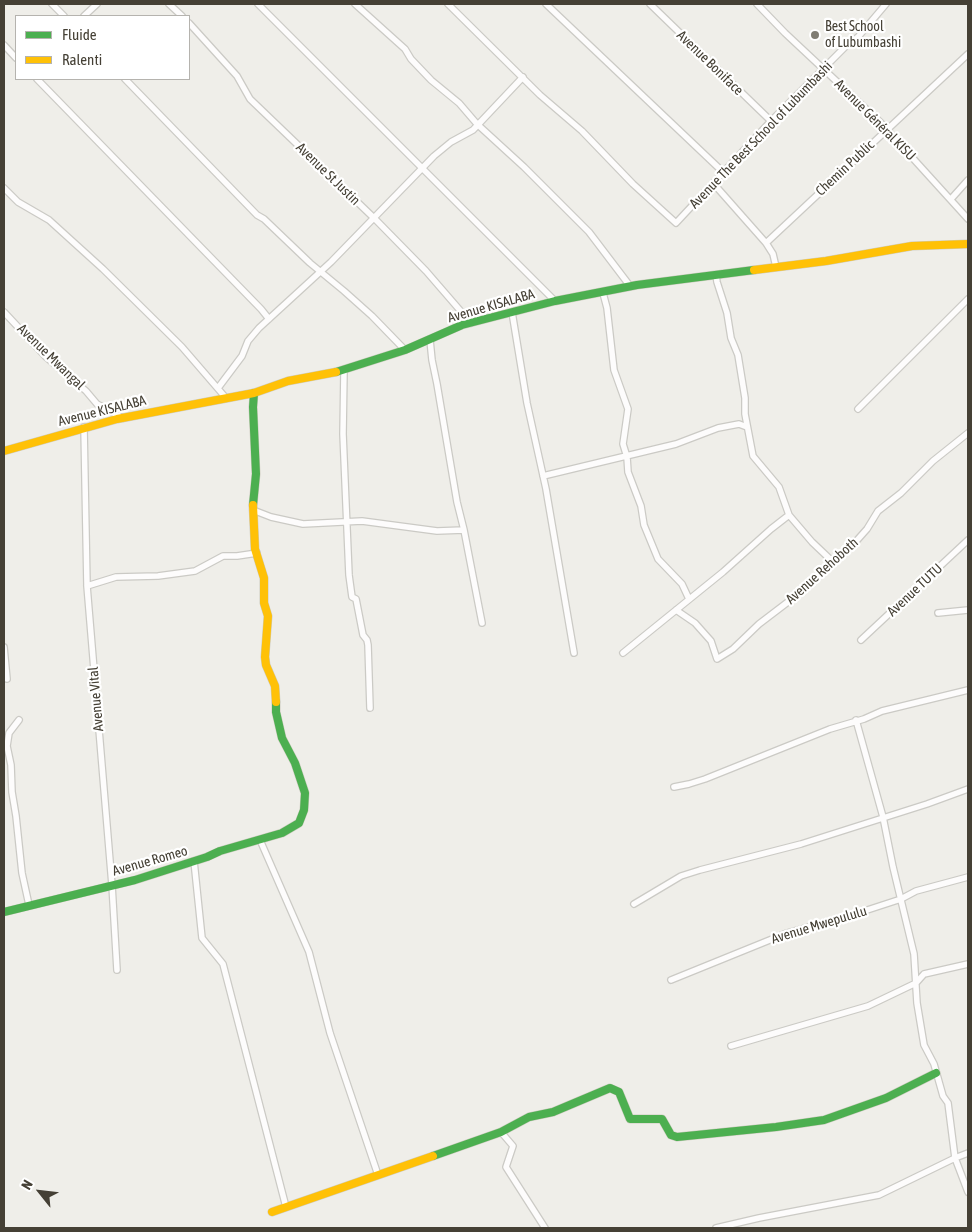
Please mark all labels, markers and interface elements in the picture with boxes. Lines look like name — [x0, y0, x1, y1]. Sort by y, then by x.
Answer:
legend — [15, 15, 190, 80]
place label: Best School of Lubumbashi — [825, 19, 901, 52]
text: Fluide — [62, 26, 97, 43]
street label: Avenue Boniface — [673, 27, 747, 99]
marker: Best School of Lubumbashi — [809, 29, 821, 41]
text: Ralenti — [62, 51, 102, 68]
street label: Avenue The Best School of Lubumbashi — [686, 58, 836, 212]
street label: Avenue Général KISU — [831, 76, 919, 164]
street label: Chemin Public — [812, 137, 878, 199]
street label: Avenue St Justin — [292, 139, 364, 209]
street label: Avenue KISALABA — [446, 286, 536, 326]
street label: Avenue Mwangal — [14, 321, 88, 393]
street label: Avenue KISALABA — [56, 392, 148, 430]
street label: Avenue Rehoboth — [782, 534, 862, 608]
street label: Avenue TUTU — [884, 560, 946, 620]
street label: Avenue Vital — [85, 666, 107, 732]
street label: Avenue Romeo — [111, 842, 189, 880]
street label: Avenue Mwepululu — [769, 902, 869, 948]
north arrow — [15, 1167, 65, 1217]
text: N — [18, 1177, 36, 1192]

